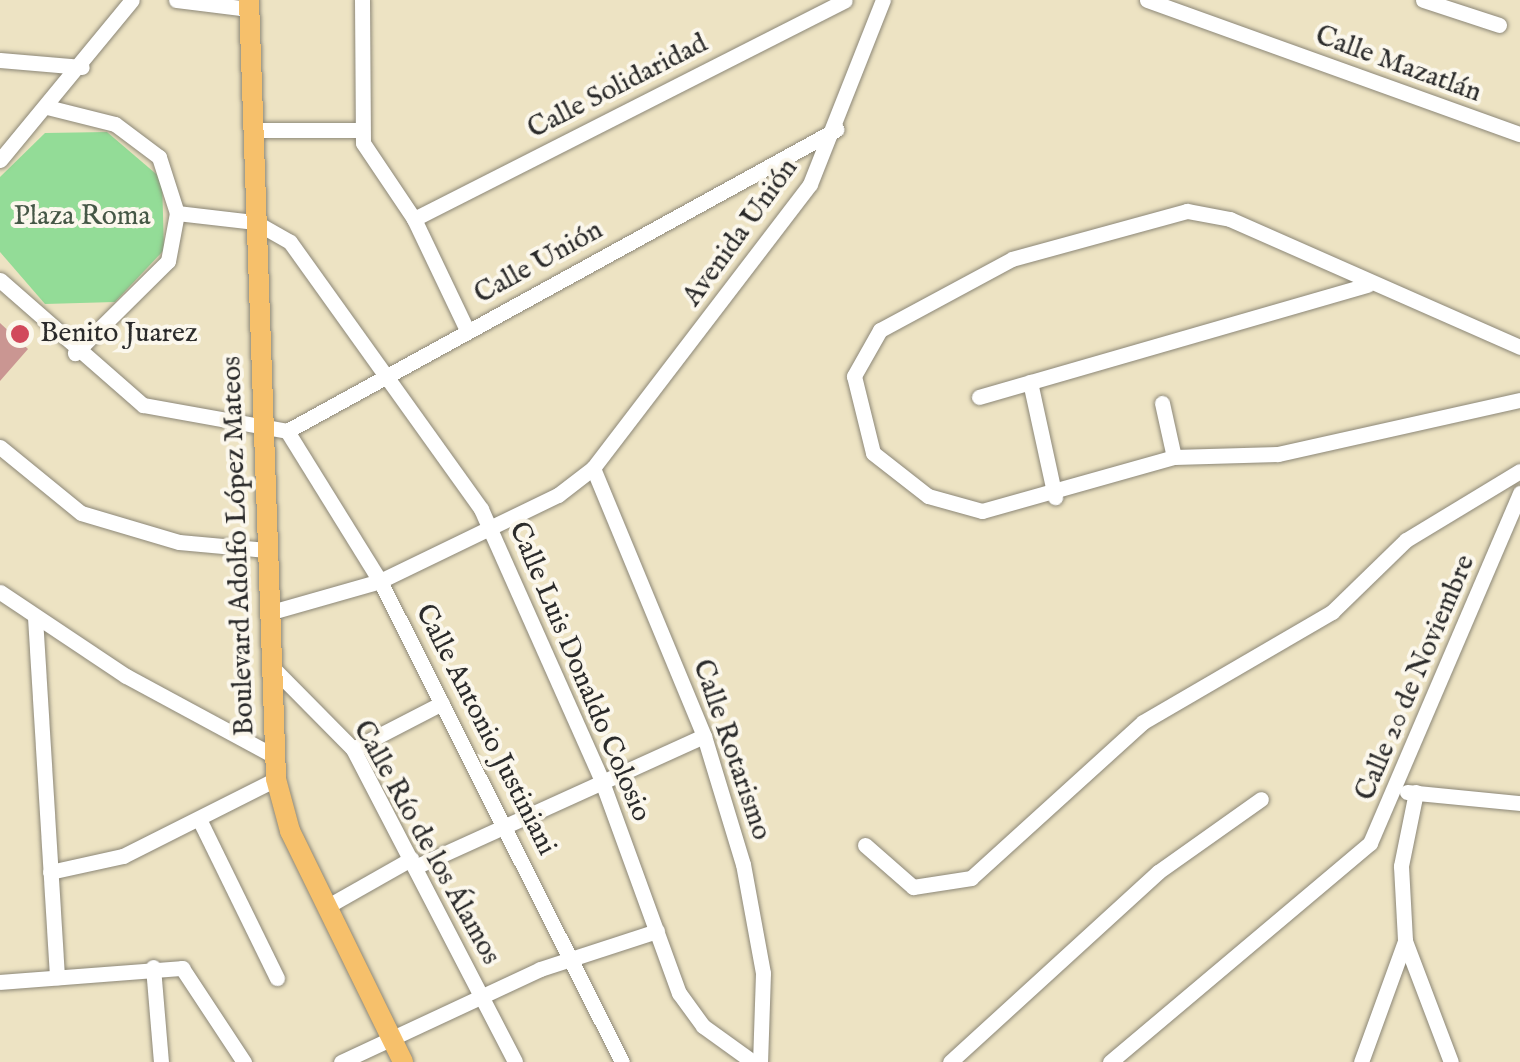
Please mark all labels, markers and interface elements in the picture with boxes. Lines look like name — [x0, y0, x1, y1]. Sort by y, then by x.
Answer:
street label: Calle Mazatlán — [1310, 19, 1486, 111]
street label: Calle Solidaridad — [522, 27, 714, 147]
street label: Avenida Unión — [676, 153, 806, 313]
park label: Plaza Roma — [13, 200, 151, 234]
street label: Calle Unión — [469, 214, 609, 312]
place label: Benito Juarez — [40, 317, 198, 351]
marker: Benito Juarez — [9, 323, 31, 345]
street label: Boulevard Adolfo López Mateos — [216, 355, 262, 737]
street label: Calle Luis Donaldo Colosio — [501, 517, 657, 827]
street label: Calle 20 de Noviembre — [1349, 550, 1483, 806]
street label: Calle Antonio Justiniani — [407, 599, 563, 861]
street label: Calle Rotarismo — [684, 655, 778, 845]
street label: Calle Río de los Álamos — [345, 715, 507, 971]

